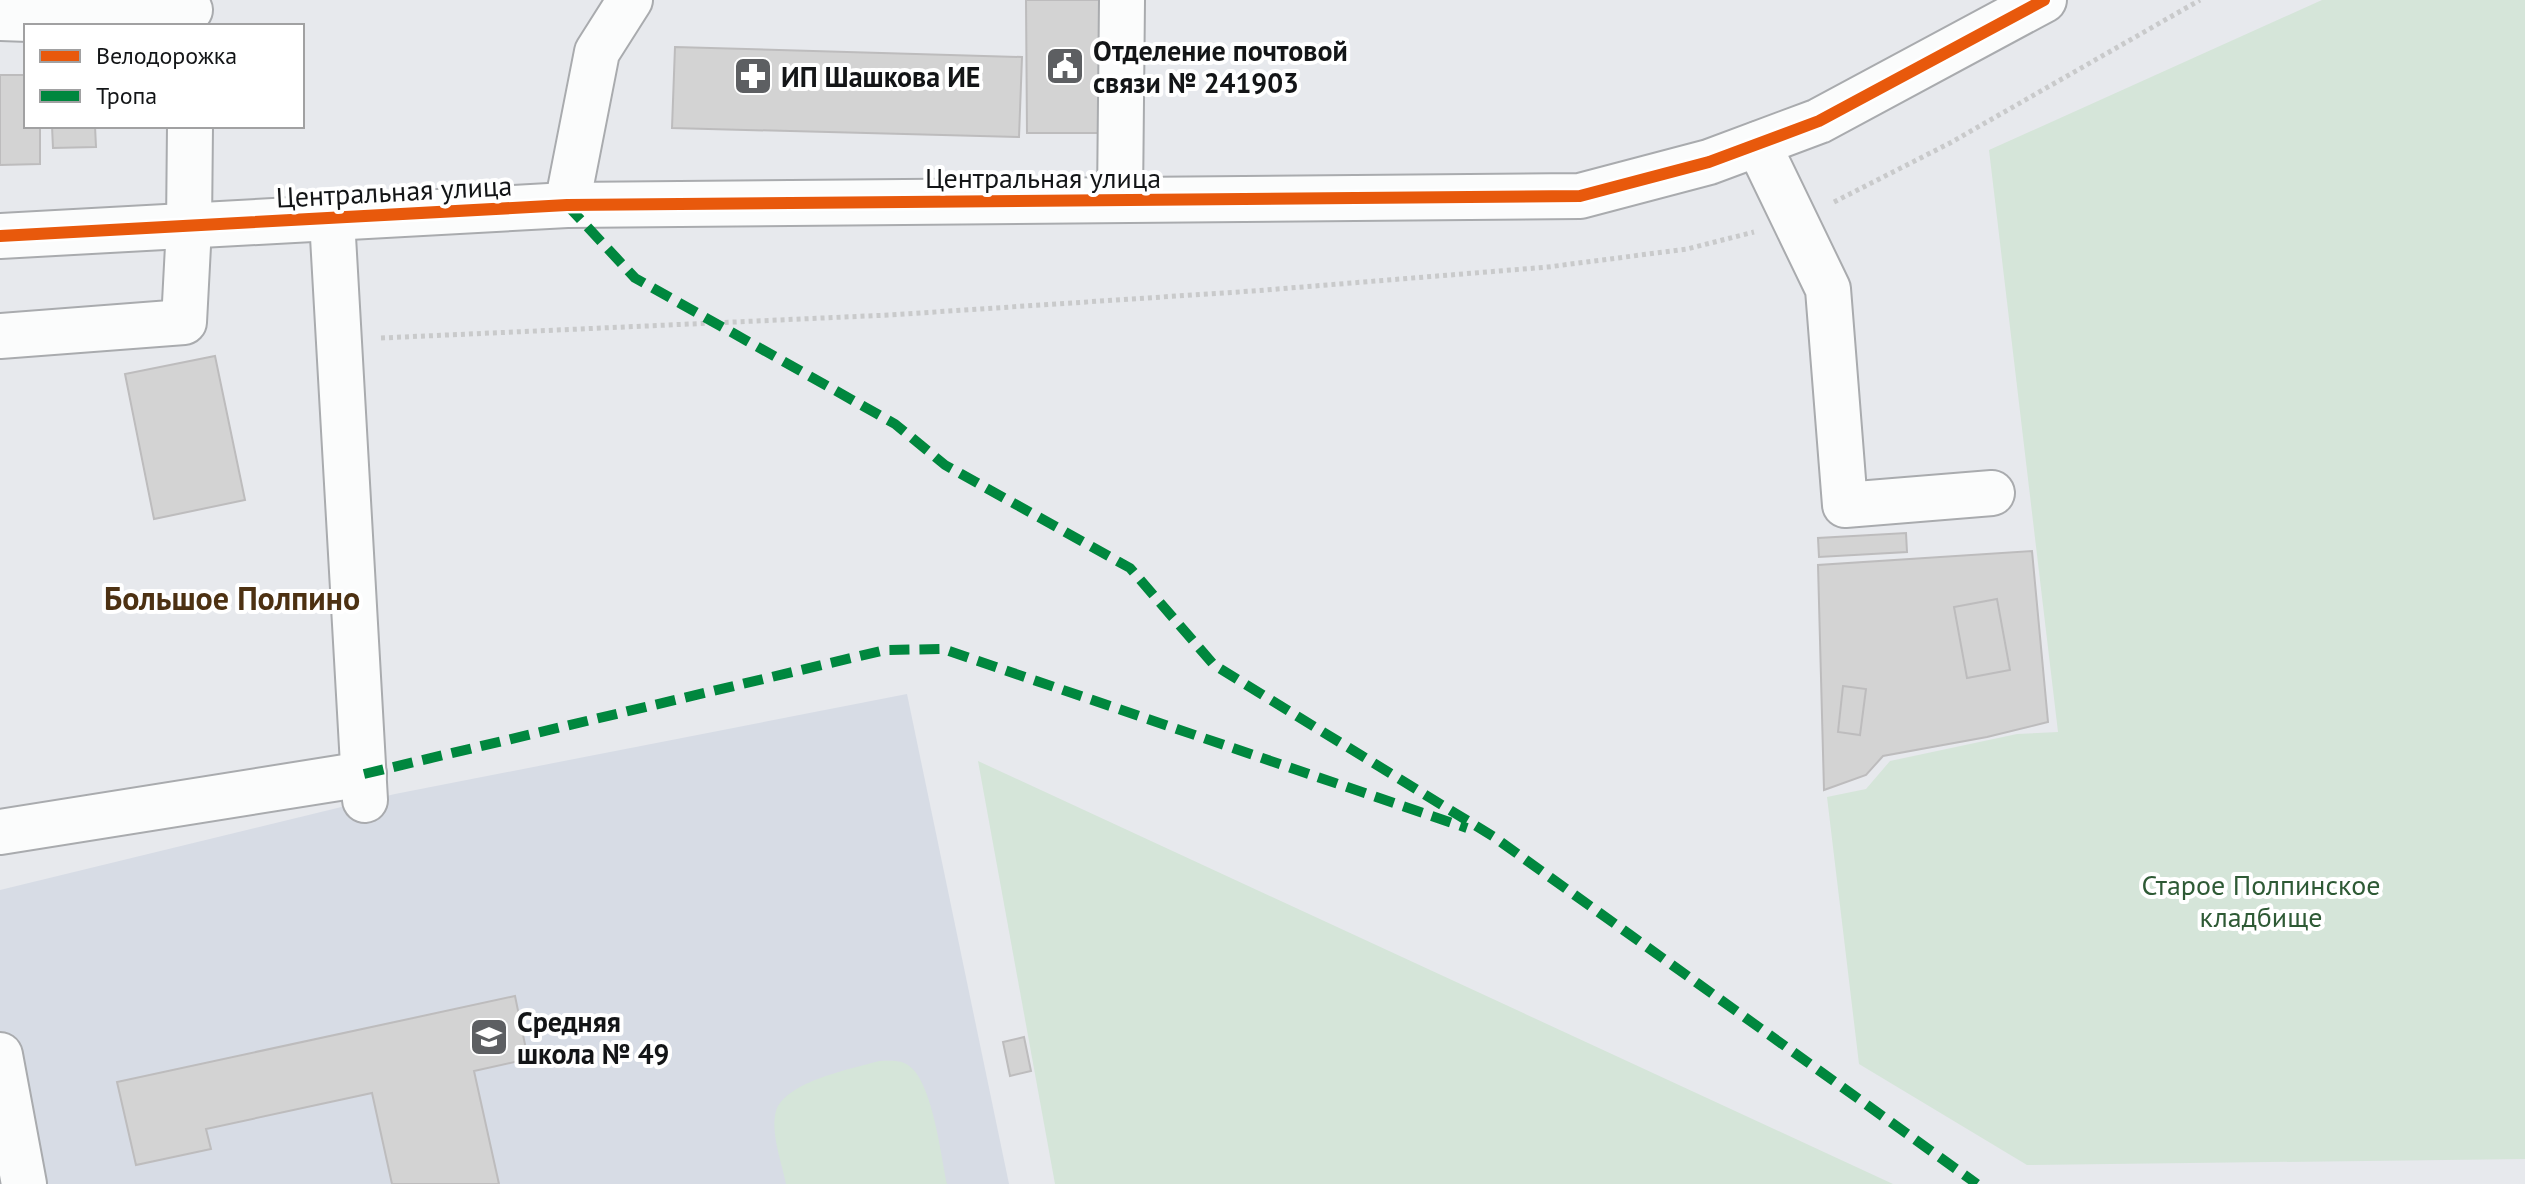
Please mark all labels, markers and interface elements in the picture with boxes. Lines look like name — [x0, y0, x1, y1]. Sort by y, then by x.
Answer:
legend — [24, 24, 304, 128]
place label: Отделение почтовой связи № 241903 — [1093, 32, 1348, 101]
text: Велодорожка — [96, 40, 237, 71]
public building icon: Отделение почтовой связи № 241903 — [1044, 45, 1086, 87]
pharmacy icon: ИП Шашкова ИЕ — [732, 55, 774, 97]
place label: ИП Шашкова ИЕ — [781, 58, 980, 95]
text: Тропа — [96, 80, 157, 111]
street label: Центральная улица — [925, 159, 1161, 196]
street label: Центральная улица — [275, 166, 513, 216]
district label: Большое Полпино — [104, 577, 360, 619]
park label: Старое Полпинское кладбище — [2142, 866, 2380, 935]
place label: Средняя школа № 49 — [517, 1003, 669, 1072]
school or university icon: Средняя школа № 49 — [468, 1016, 510, 1058]

